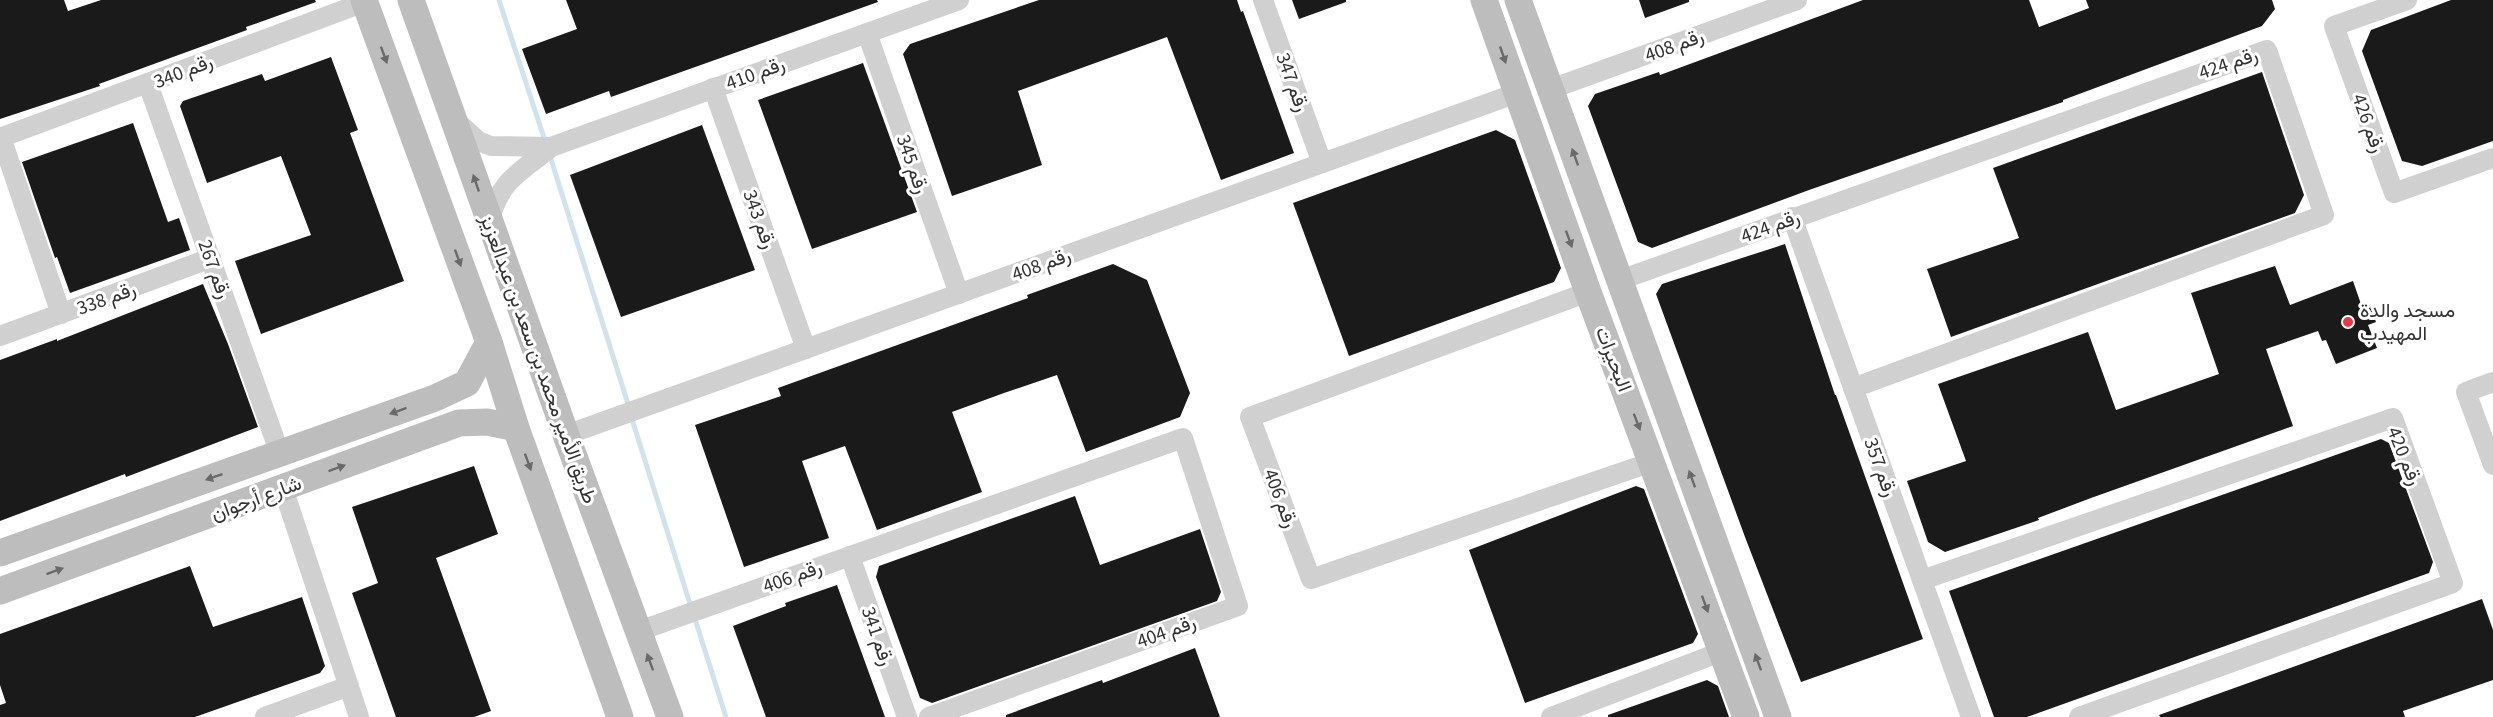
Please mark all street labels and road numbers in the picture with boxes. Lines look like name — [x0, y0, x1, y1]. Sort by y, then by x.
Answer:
street label: رقم 408 — [1641, 22, 1708, 70]
street label: رقم 424 — [2195, 41, 2262, 87]
street label: رقم 340 — [150, 48, 217, 96]
street label: رقم 347 — [1268, 49, 1316, 116]
street label: رقم 410 — [722, 50, 789, 98]
street label: رقم 426 — [2344, 90, 2392, 157]
street label: رقم 345 — [889, 131, 935, 198]
street label: رقم 343 — [735, 186, 783, 253]
street label: رقم 424 — [1737, 203, 1804, 251]
street label: طريق الأمير محمد بن سعد بن عبدالعزيز — [472, 210, 604, 508]
street label: رقم 267 — [190, 236, 238, 303]
street label: رقم 408 — [1008, 241, 1075, 289]
street label: رقم 338 — [73, 275, 140, 323]
street label: البحيرات — [1588, 323, 1638, 396]
street label: رقم 420 — [2380, 423, 2429, 490]
street label: رقم 357 — [1856, 434, 1904, 501]
street label: رقم 406 — [1256, 465, 1304, 532]
street label: شارع أرجوان — [207, 470, 306, 528]
street label: رقم 406 — [759, 553, 826, 601]
street label: رقم 341 — [854, 603, 900, 670]
street label: رقم 404 — [1133, 608, 1200, 656]

